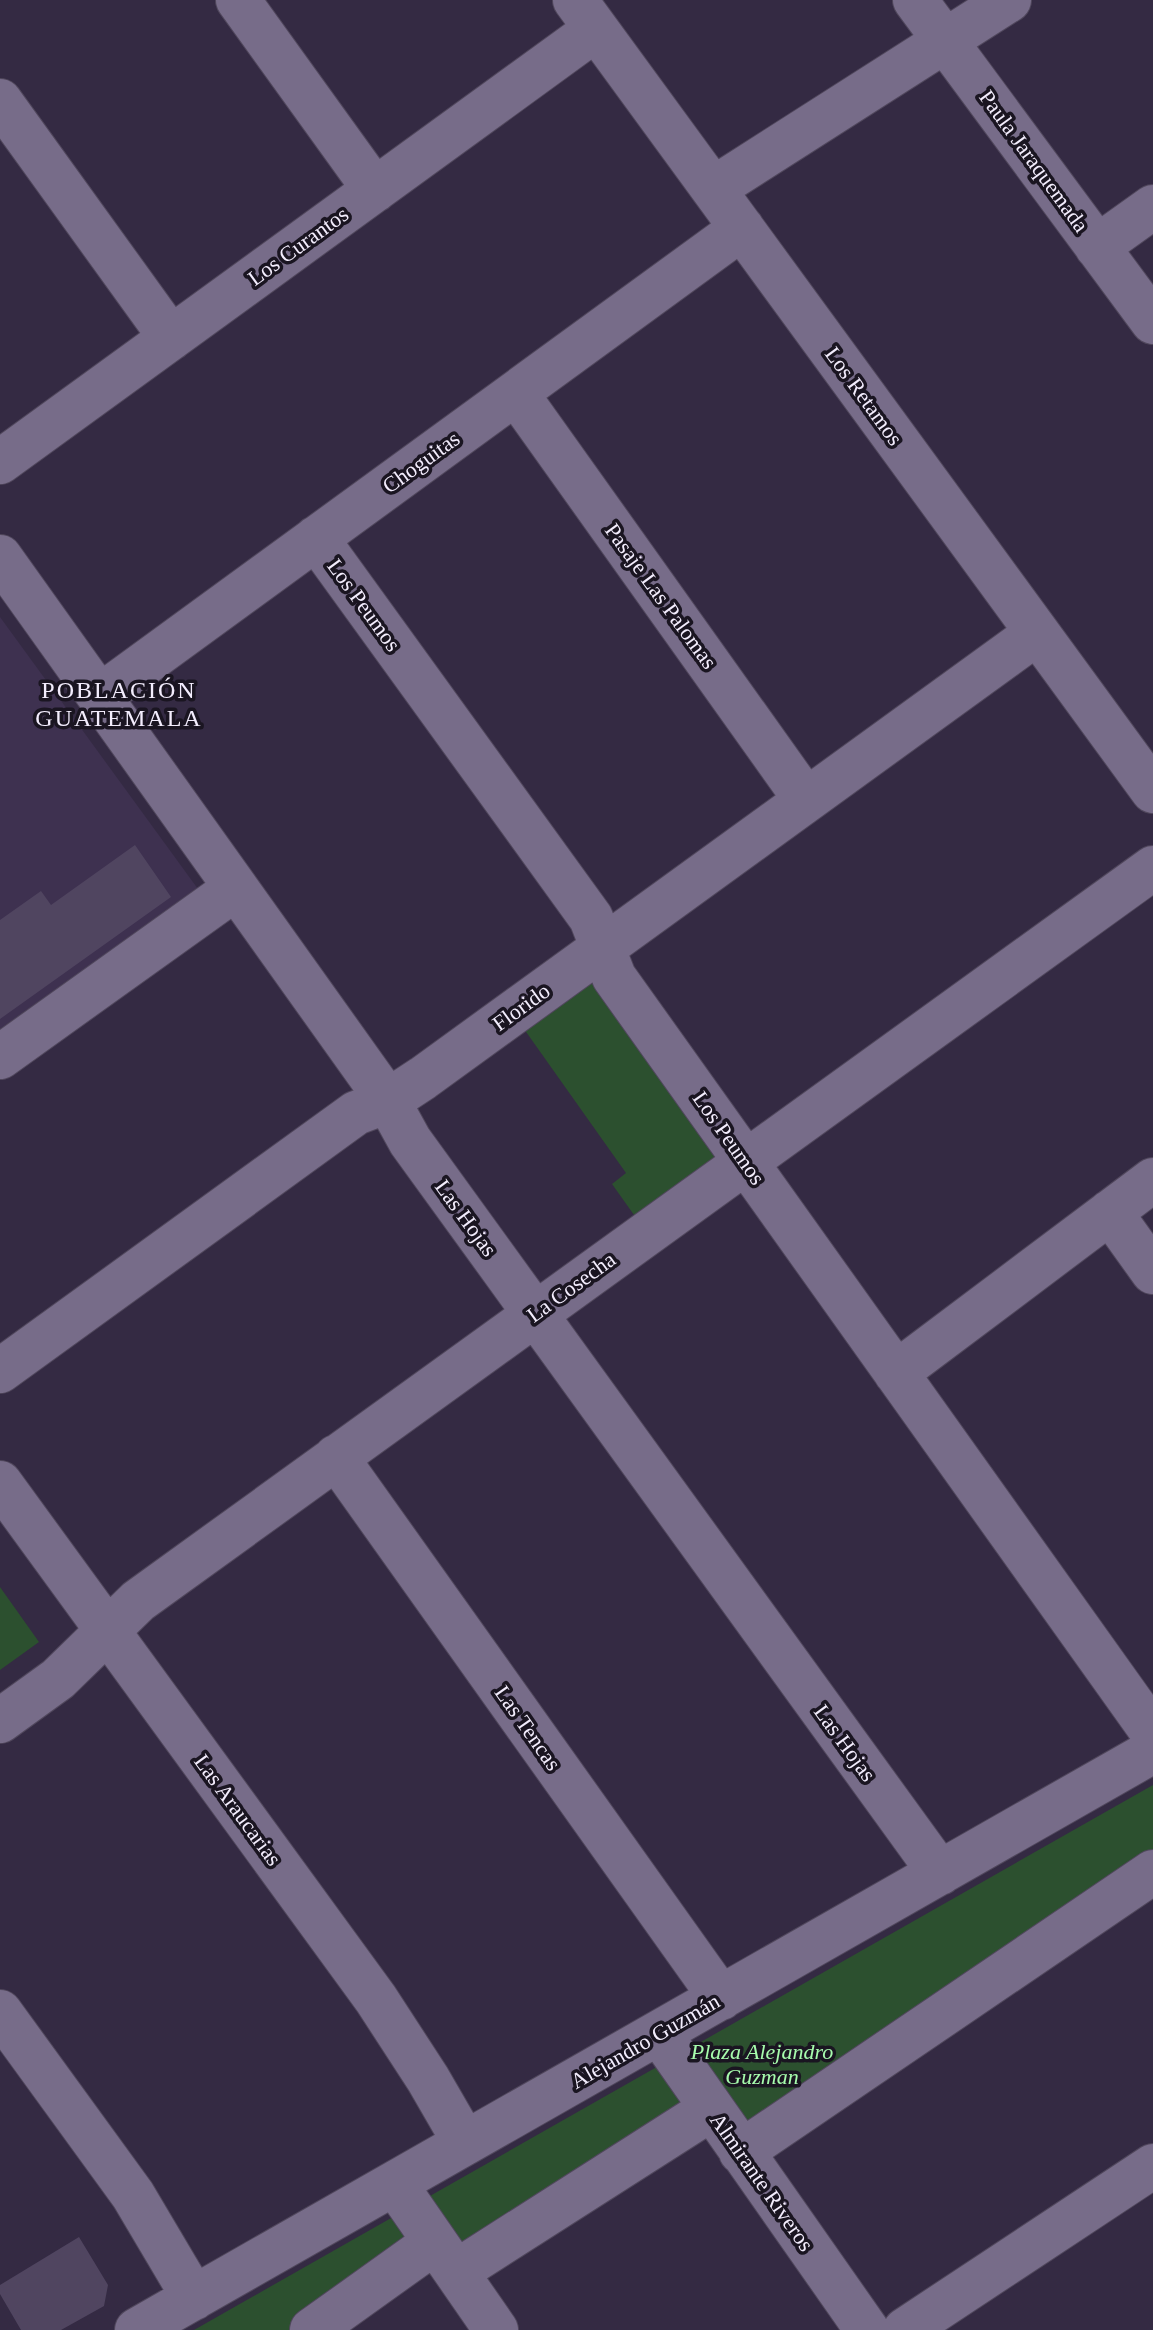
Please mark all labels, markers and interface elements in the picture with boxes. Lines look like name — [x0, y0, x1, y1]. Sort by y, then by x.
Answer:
street label: Paula Jaraquemada — [974, 85, 1094, 237]
street label: Los Curantos — [243, 201, 353, 291]
street label: Los Retamos — [820, 342, 908, 450]
street label: Choguitas — [378, 426, 464, 498]
street label: Pasaje Las Palomas — [600, 518, 722, 674]
street label: Los Peumos — [322, 554, 406, 656]
district label: POBLACIÓN GUATEMALA — [35, 677, 203, 731]
street label: Florido — [487, 978, 555, 1036]
street label: Los Peumos — [688, 1087, 770, 1189]
street label: Las Hojas — [430, 1175, 502, 1261]
street label: La Cosecha — [522, 1246, 620, 1327]
street label: Las Tencas — [490, 1681, 566, 1775]
street label: Las Hojas — [809, 1700, 881, 1786]
street label: Las Araucarias — [189, 1750, 287, 1870]
street label: Alejandro Guzmán — [566, 1988, 724, 2094]
park label: Plaza Alejandro Guzman — [690, 2039, 833, 2089]
street label: Almirante Riveros — [705, 2108, 819, 2256]

